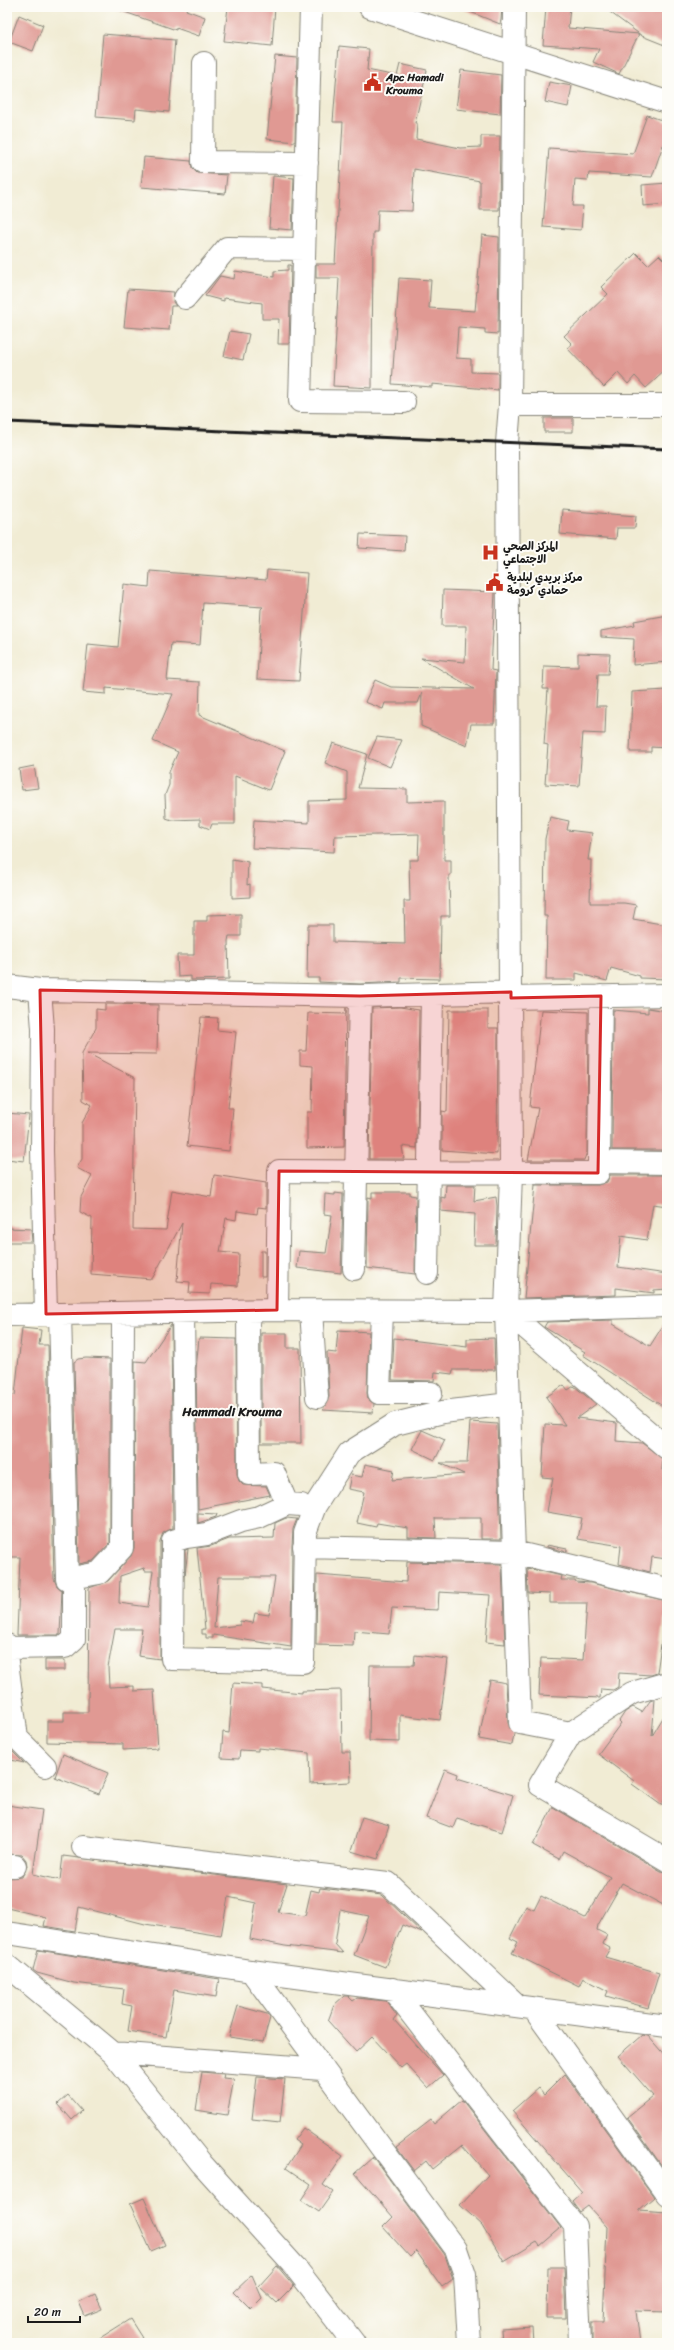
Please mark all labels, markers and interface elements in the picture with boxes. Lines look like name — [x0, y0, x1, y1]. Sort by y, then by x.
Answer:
place label: Apc Hamadi Krouma — [385, 68, 444, 100]
public building icon: Apc Hamadi Krouma — [363, 73, 383, 93]
place label: المركز الصحي الاجتماعي — [503, 537, 558, 569]
hospital icon: المركز الصحي الاجتماعي — [480, 542, 500, 562]
place label: مركز بريدي لبلدية حمادي كرومة — [507, 568, 583, 600]
public building icon: مركز بريدي لبلدية حمادي كرومة — [484, 573, 504, 593]
district label: Hammadi Krouma — [181, 1400, 282, 1423]
scale bar — [28, 2298, 80, 2324]
text: 20 m — [34, 2301, 61, 2323]

